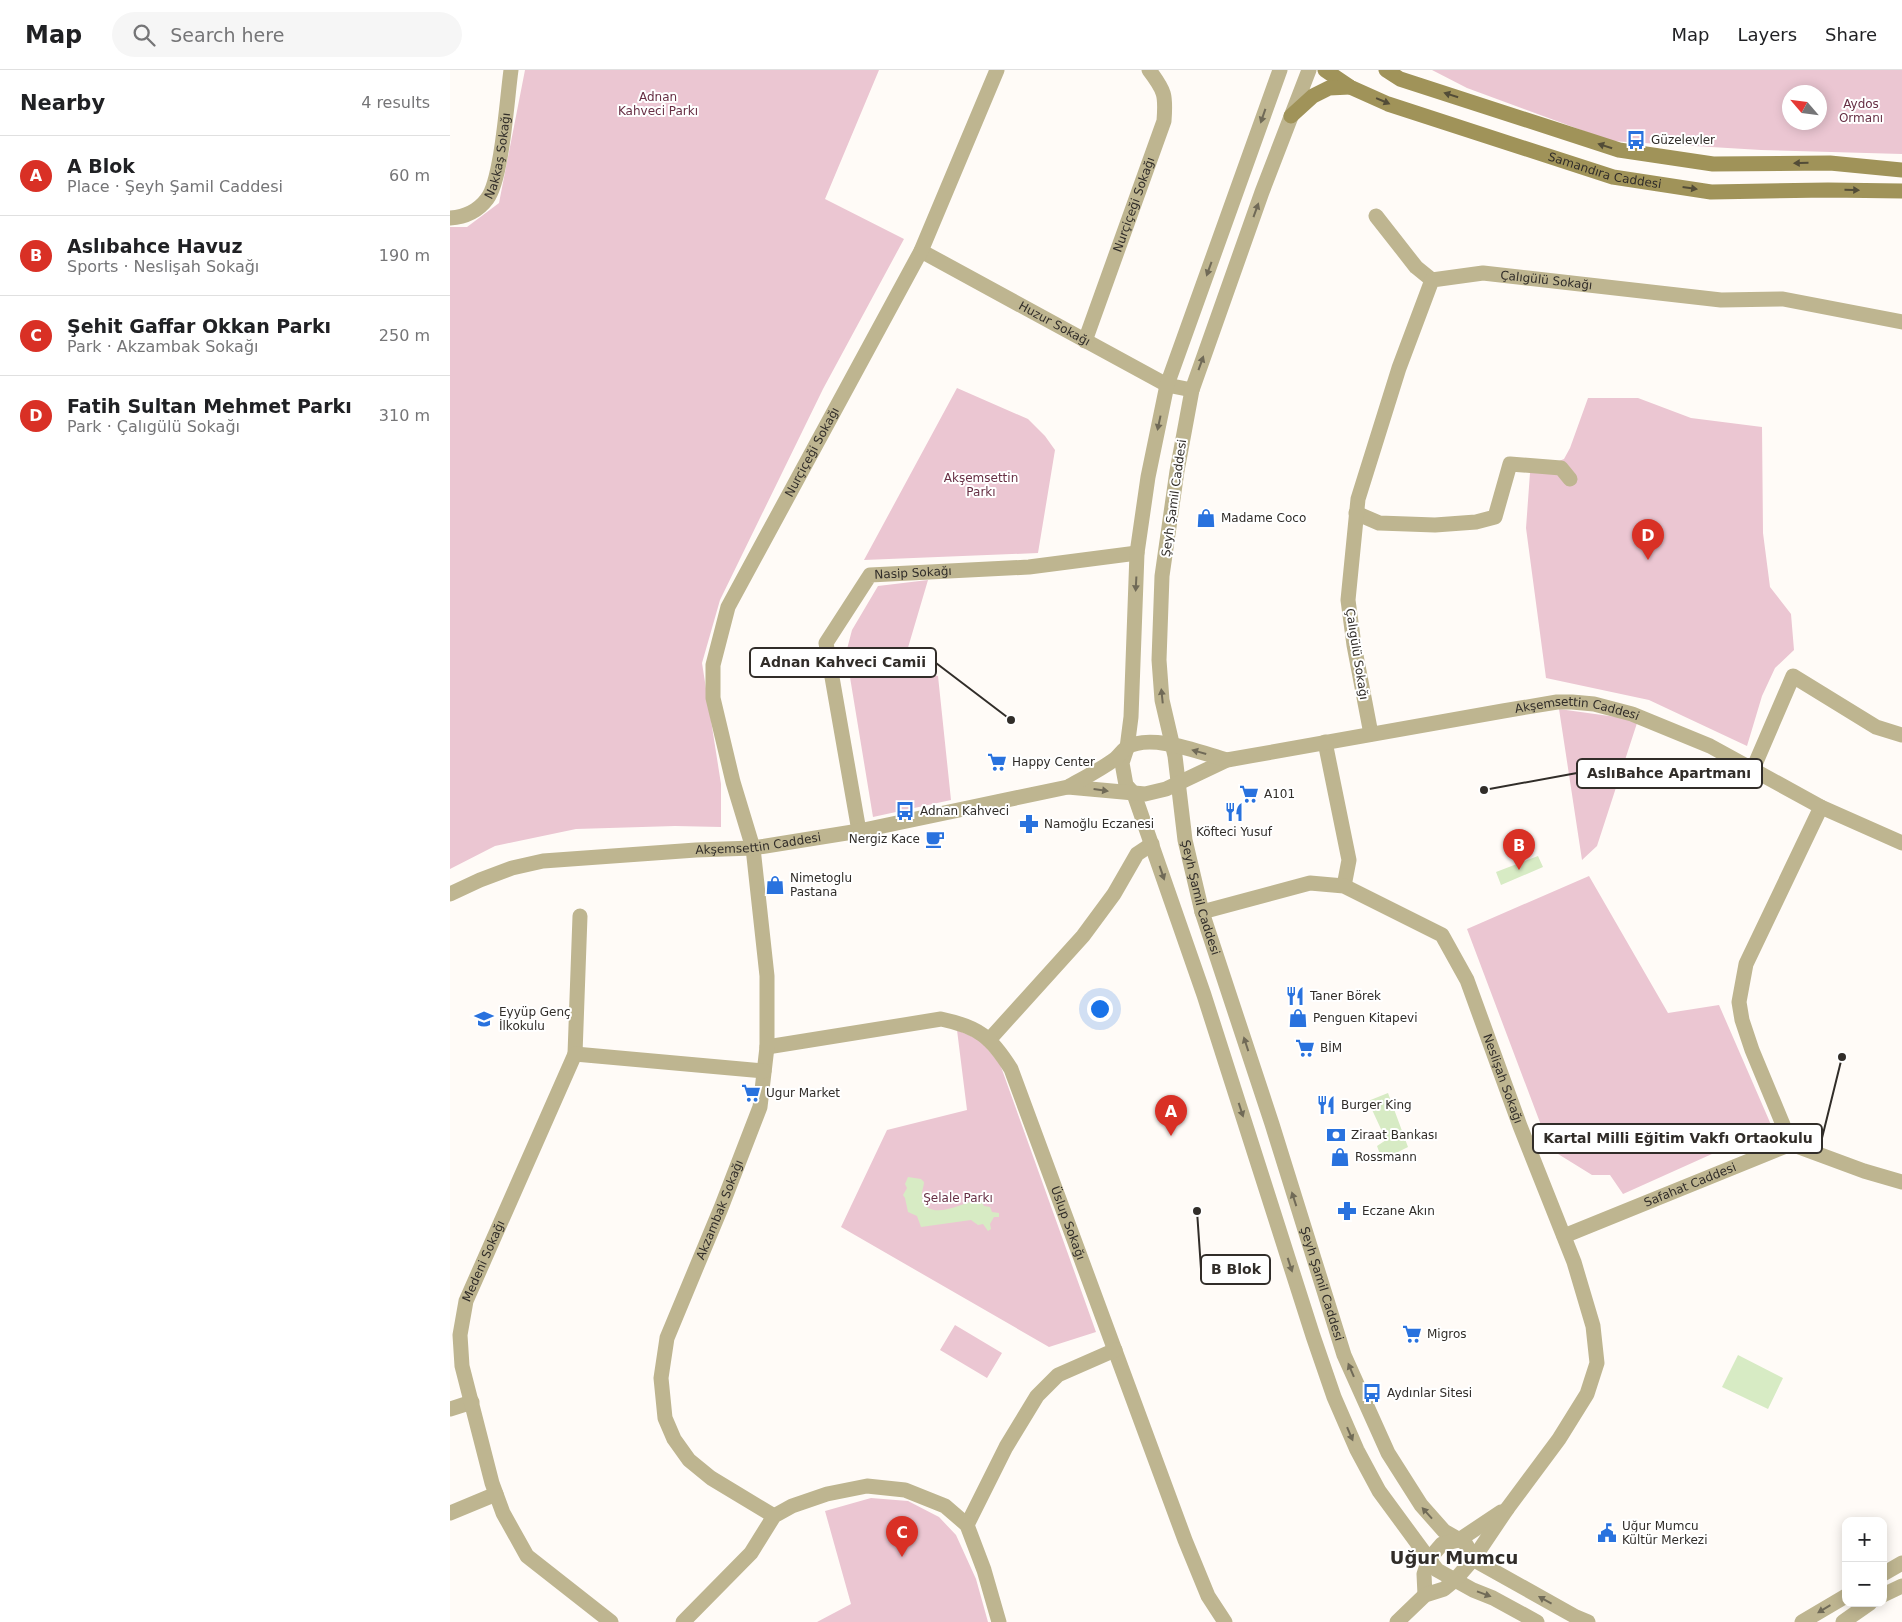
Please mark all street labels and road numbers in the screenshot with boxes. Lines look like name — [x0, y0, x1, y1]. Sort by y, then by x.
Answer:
street label: Nakkaş Sokağı — [482, 112, 513, 201]
street label: Samandıra Caddesi — [1546, 149, 1662, 191]
street label: Nurçiçeği Sokağı — [1111, 155, 1158, 254]
street label: Çalıgülü Sokağı — [1500, 268, 1593, 292]
street label: Huzur Sokağı — [1016, 299, 1093, 349]
street label: Nurçiçeği Sokağı — [782, 405, 842, 499]
street label: Şeyh Şamil Caddesi — [1159, 438, 1189, 558]
street label: Nasip Sokağı — [874, 564, 952, 582]
street label: Çalıgülü Sokağı — [1343, 607, 1371, 701]
street label: Akşemsettin Caddesi — [1514, 695, 1641, 723]
street label: Akşemsettin Caddesi — [695, 830, 822, 857]
street label: Şeyh Şamil Caddesi — [1178, 839, 1223, 957]
street label: Neslişah Sokağı — [1480, 1032, 1526, 1125]
street label: Akzambak Sokağı — [693, 1158, 746, 1262]
street label: Safahat Caddesi — [1642, 1160, 1738, 1210]
street label: Üslup Sokağı — [1048, 1184, 1088, 1262]
street label: Medeni Sokağı — [460, 1218, 508, 1304]
street label: Şeyh Şamil Caddesi — [1297, 1225, 1346, 1343]

